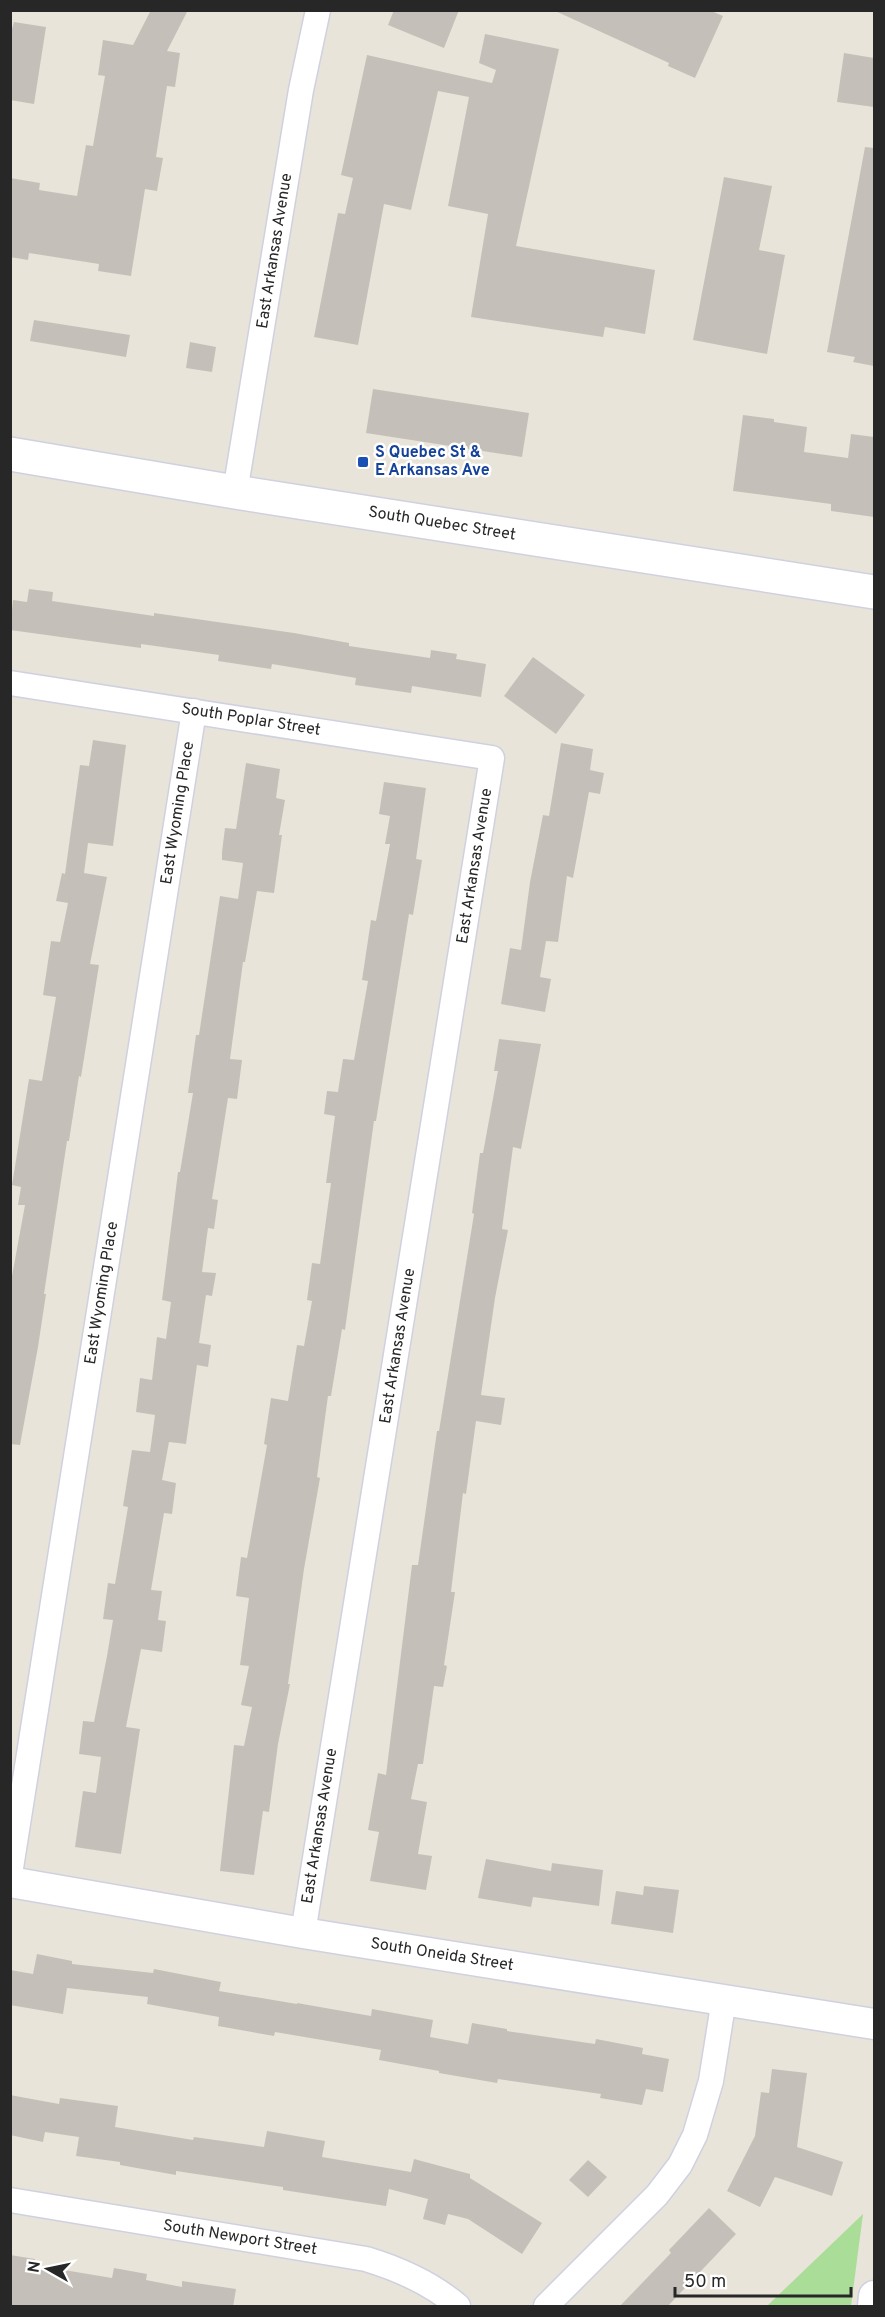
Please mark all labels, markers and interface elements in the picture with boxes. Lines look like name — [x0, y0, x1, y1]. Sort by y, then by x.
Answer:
street label: East Arkansas Avenue — [253, 172, 297, 330]
place label: S Quebec St & E Arkansas Ave — [375, 443, 490, 481]
marker: S Quebec St & E Arkansas Ave — [356, 455, 370, 469]
street label: South Quebec Street — [367, 502, 517, 546]
street label: South Poplar Street — [180, 699, 322, 741]
street label: East Wyoming Place — [157, 740, 199, 886]
street label: East Arkansas Avenue — [453, 787, 497, 945]
street label: East Wyoming Place — [81, 1220, 123, 1366]
street label: East Arkansas Avenue — [376, 1267, 420, 1425]
street label: East Arkansas Avenue — [298, 1747, 342, 1905]
street label: South Oneida Street — [369, 1934, 515, 1976]
street label: South Newport Street — [162, 2216, 318, 2260]
north arrow — [18, 2239, 78, 2299]
text: N — [24, 2260, 46, 2274]
scale bar — [675, 2260, 850, 2298]
text: 50 m — [684, 2271, 726, 2294]

